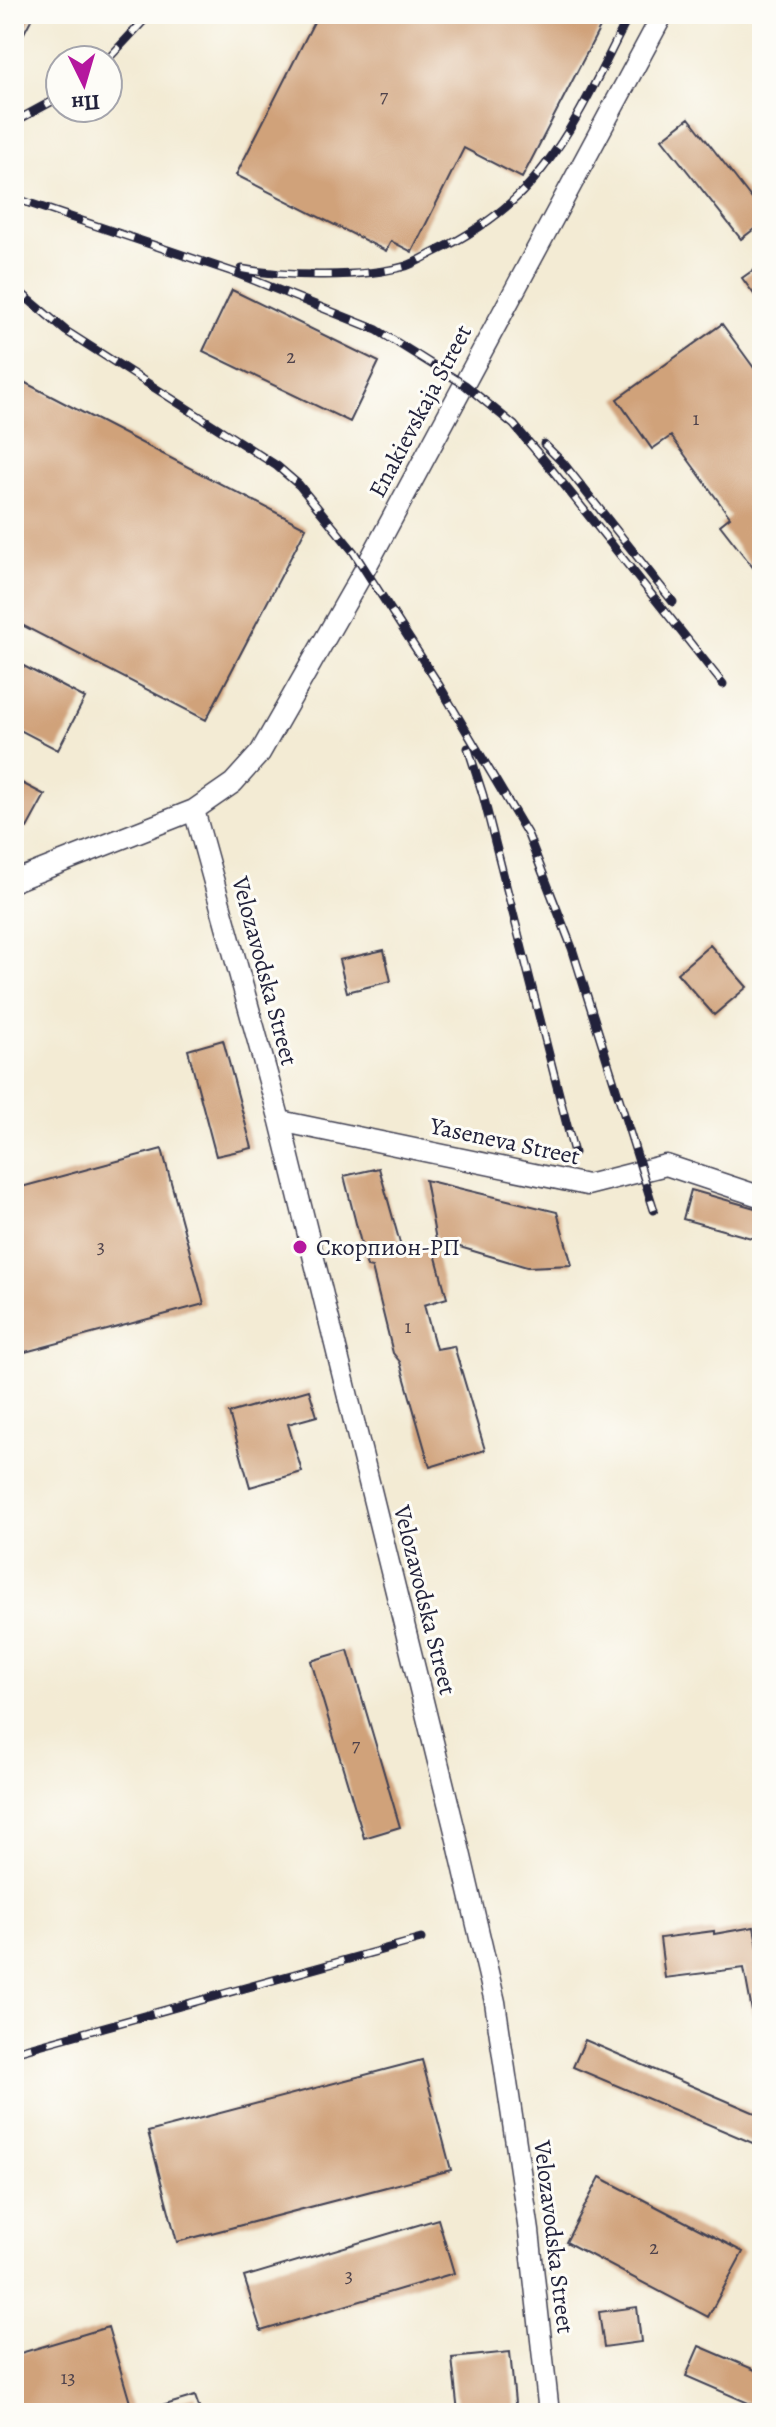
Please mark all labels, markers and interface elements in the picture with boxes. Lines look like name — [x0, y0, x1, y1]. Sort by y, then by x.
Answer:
north arrow — [44, 44, 124, 124]
house number: 7 — [380, 82, 389, 109]
text: Пн — [70, 87, 101, 119]
street label: Enakievskaja Street — [361, 319, 479, 503]
house number: 2 — [286, 343, 296, 370]
house number: 1 — [693, 405, 700, 432]
street label: Velozavodska Street — [224, 872, 306, 1069]
street label: Yaseneva Street — [426, 1109, 583, 1172]
place label: Скорпион-РП — [316, 1231, 460, 1263]
house number: 3 — [97, 1233, 105, 1260]
marker: Скорпион-РП — [291, 1238, 309, 1256]
house number: 1 — [405, 1313, 412, 1340]
street label: Velozavodska Street — [386, 1501, 464, 1698]
house number: 7 — [352, 1731, 361, 1758]
street label: Velozavodska Street — [526, 2138, 582, 2335]
house number: 2 — [649, 2234, 659, 2261]
house number: 3 — [345, 2262, 353, 2289]
house number: 13 — [60, 2364, 76, 2391]

